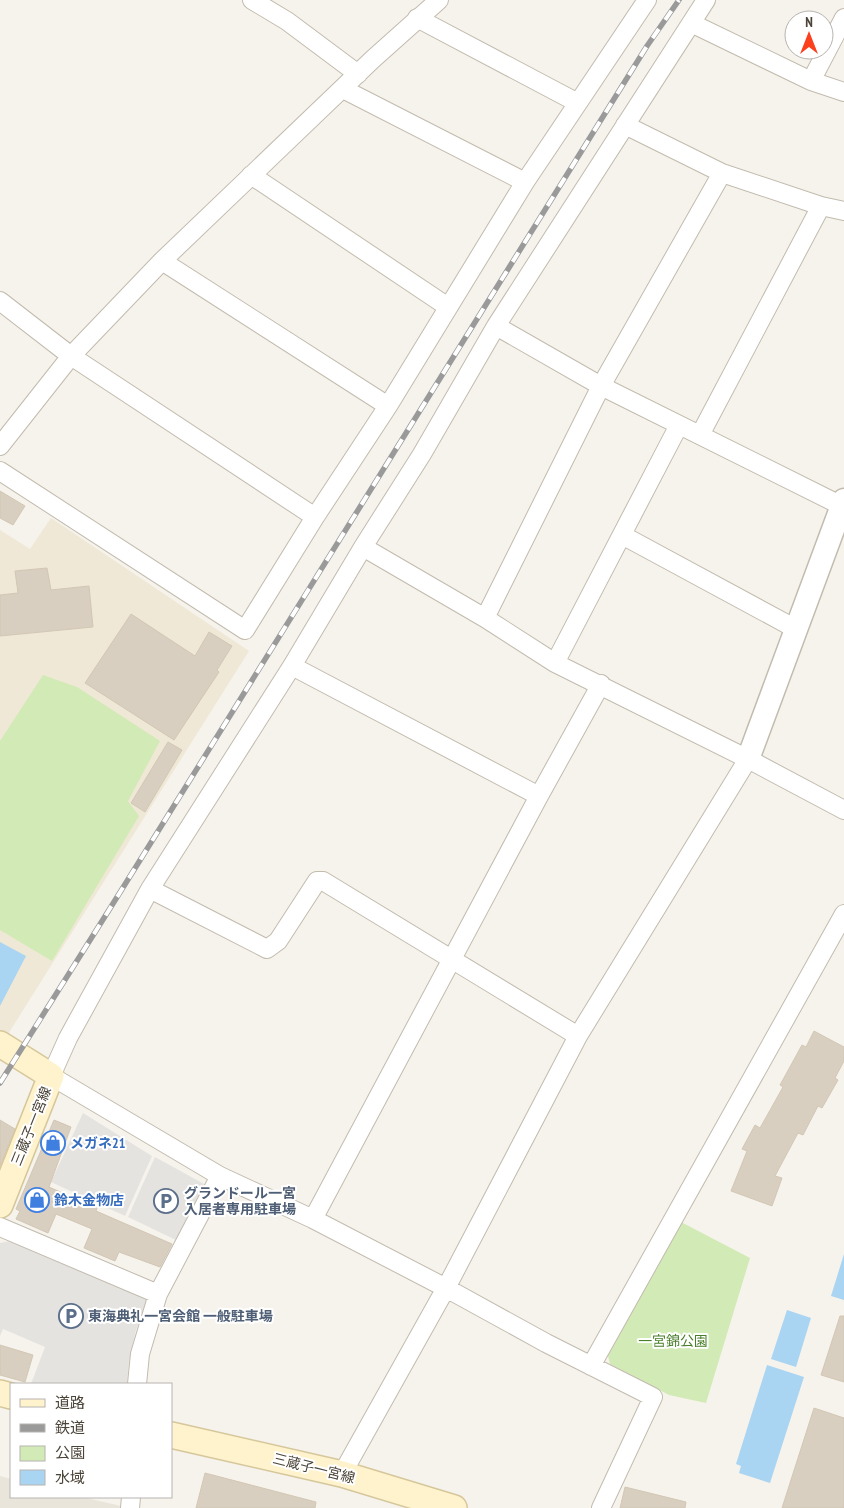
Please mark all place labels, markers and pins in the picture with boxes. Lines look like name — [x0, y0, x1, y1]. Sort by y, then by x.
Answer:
shop icon: メガネ21 — [40, 1130, 66, 1156]
place label: メガネ21 — [70, 1134, 125, 1152]
place label: グランドール一宮 入居者専用駐車場 — [184, 1184, 296, 1218]
shop icon: 鈴木金物店 — [24, 1187, 50, 1213]
parking icon: グランドール一宮 入居者専用駐車場 — [153, 1188, 179, 1214]
place label: 鈴木金物店 — [54, 1191, 124, 1209]
parking icon: 東海典礼一宮会館 一般駐車場 — [58, 1303, 84, 1329]
place label: 東海典礼一宮会館 一般駐車場 — [88, 1307, 273, 1325]

